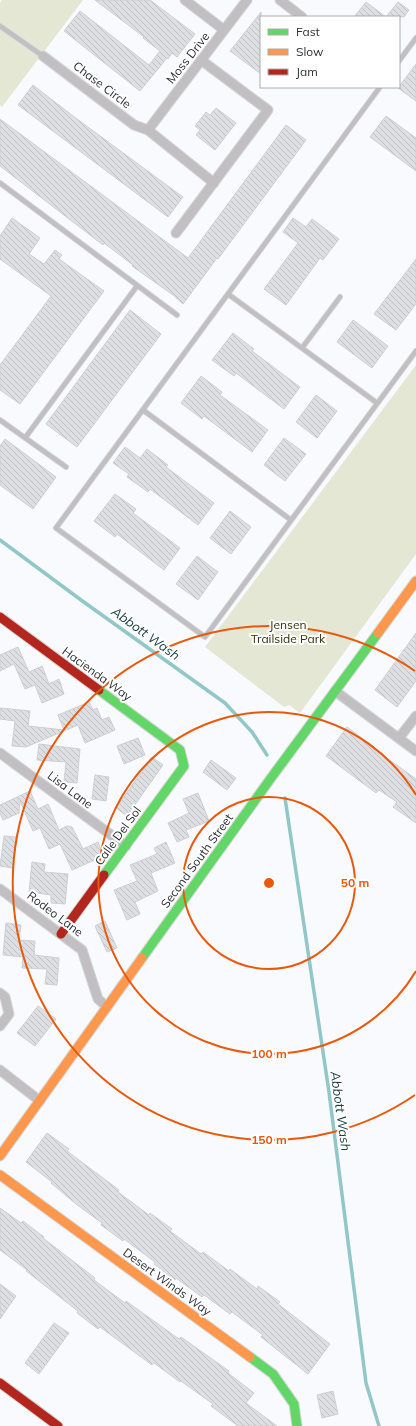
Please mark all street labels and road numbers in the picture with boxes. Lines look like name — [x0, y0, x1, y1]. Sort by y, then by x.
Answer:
street label: Moss Drive — [163, 29, 212, 86]
street label: Chase Circle — [70, 58, 134, 111]
street label: Hacienda Way — [60, 643, 136, 704]
street label: Lisa Lane — [45, 768, 96, 812]
street label: Calle Del Sol — [91, 803, 144, 868]
street label: Second South Street — [157, 811, 236, 911]
street label: Rodeo Lane — [24, 888, 86, 939]
street label: Desert Winds Way — [120, 1244, 215, 1319]

